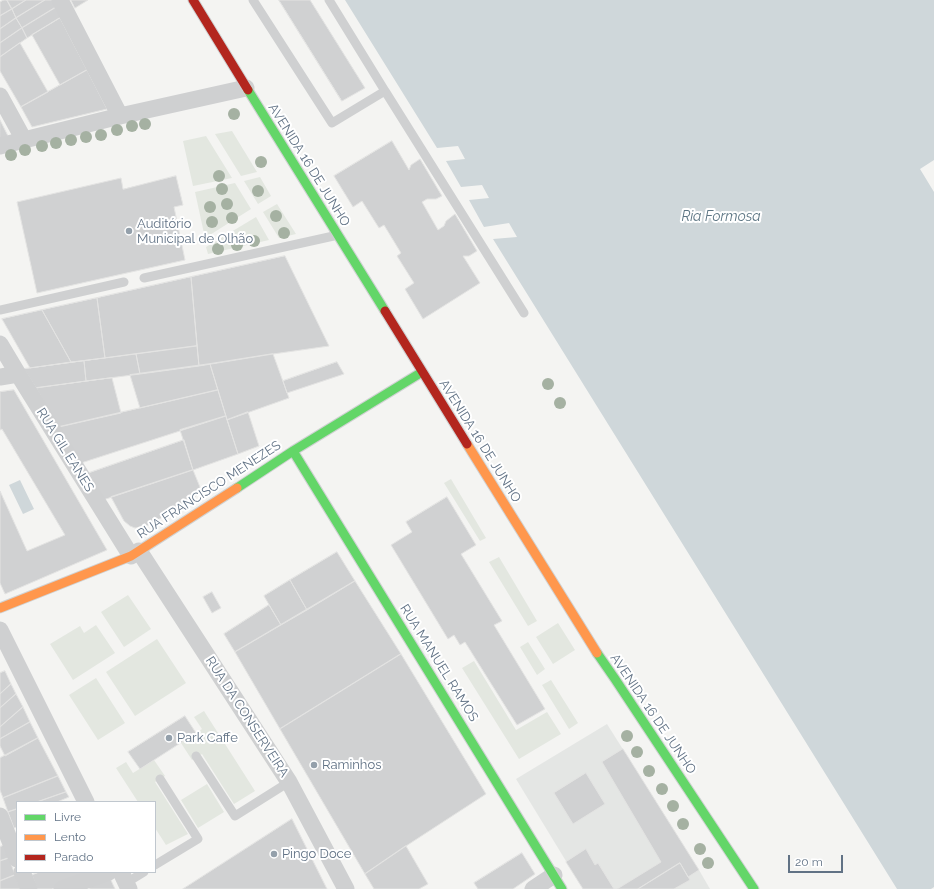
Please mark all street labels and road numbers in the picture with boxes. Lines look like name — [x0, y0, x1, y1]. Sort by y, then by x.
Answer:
street label: AVENIDA 16 DE JUNHO — [265, 101, 353, 229]
street label: AVENIDA 16 DE JUNHO — [436, 377, 524, 505]
street label: RUA GIL EANES — [33, 405, 97, 495]
street label: RUA FRANCISCO MENEZES — [134, 438, 284, 542]
street label: RUA MANUEL RAMOS — [397, 602, 481, 724]
street label: AVENIDA 16 DE JUNHO — [607, 651, 699, 777]
street label: RUA DA CONSERVEIRA — [202, 654, 292, 780]

